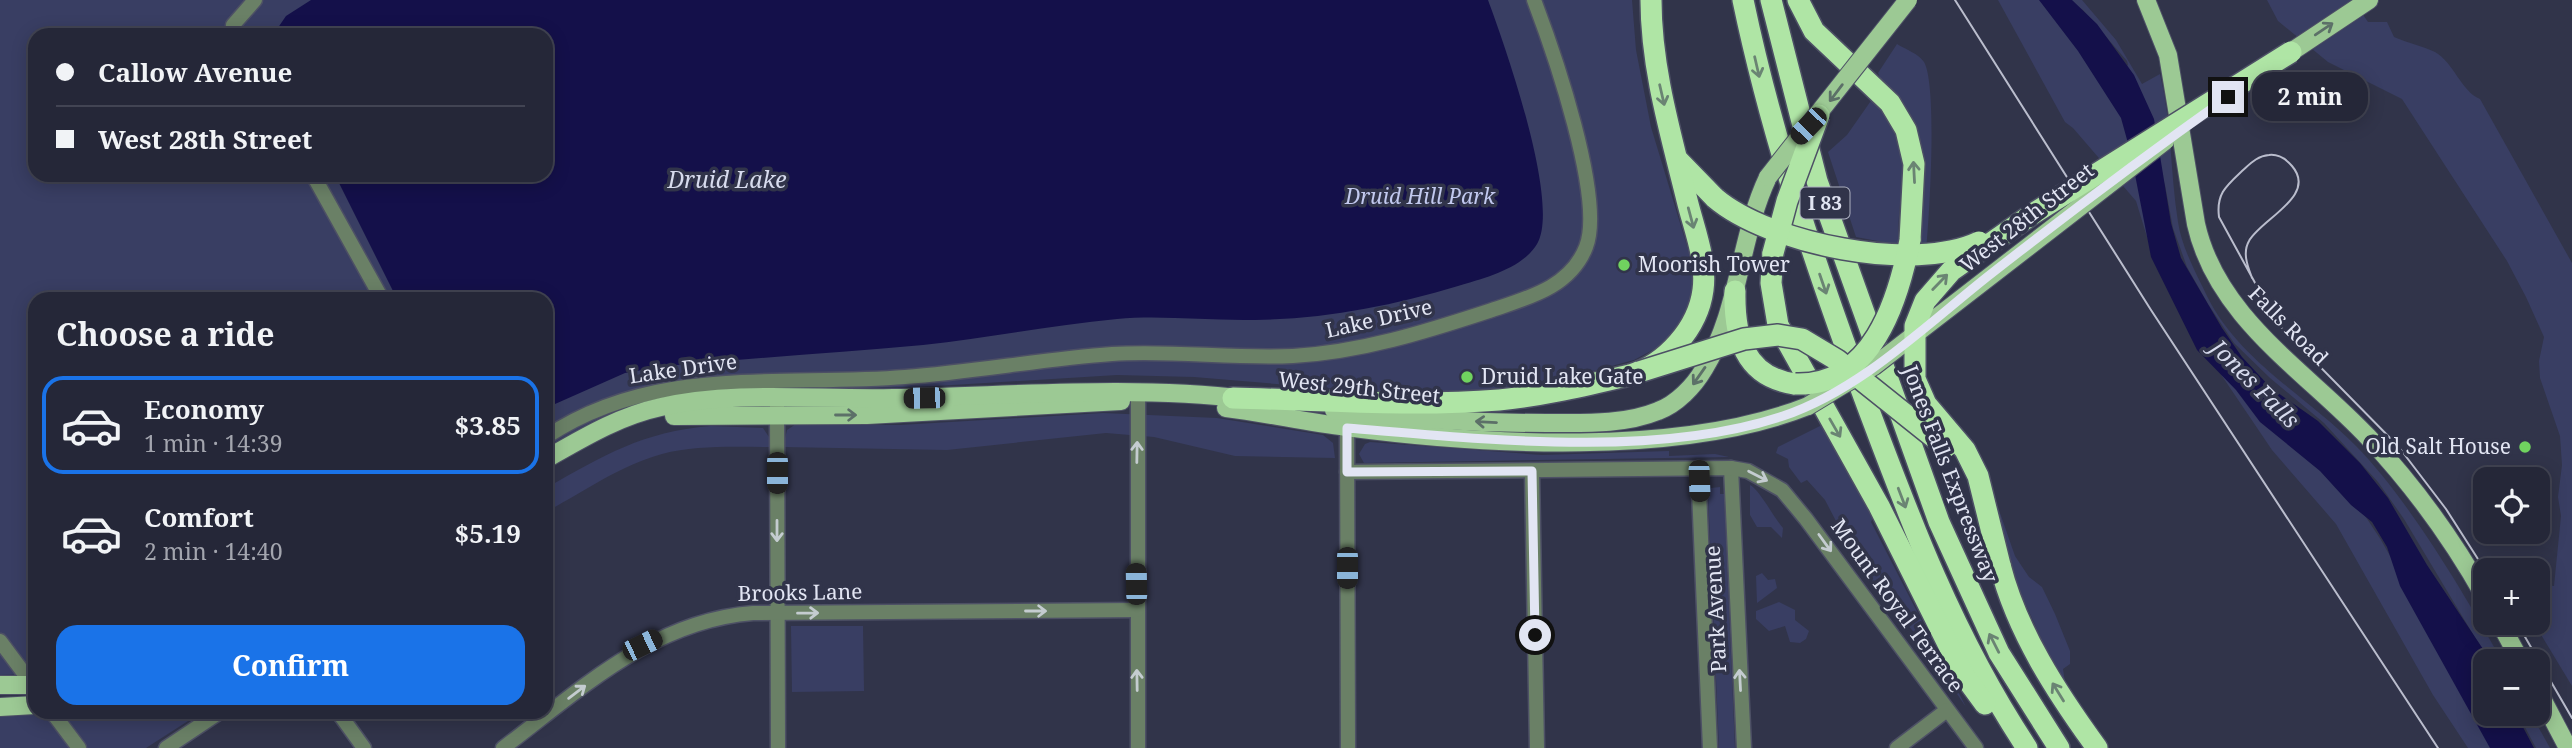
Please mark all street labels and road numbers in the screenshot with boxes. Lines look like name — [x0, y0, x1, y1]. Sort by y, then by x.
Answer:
street label: West 28th Street — [1954, 156, 2099, 278]
road number: I 83 — [1800, 188, 1850, 218]
street label: Falls Road — [2243, 279, 2335, 371]
street label: Lake Drive — [1323, 292, 1435, 344]
street label: Lake Drive — [627, 347, 739, 389]
street label: Jones Falls Expressway — [1896, 360, 2005, 586]
street label: West 29th Street — [1277, 365, 1441, 409]
street label: Mount Royal Terrace — [1825, 513, 1970, 698]
street label: Park Avenue — [1698, 545, 1732, 673]
street label: Brooks Lane — [737, 577, 863, 607]

